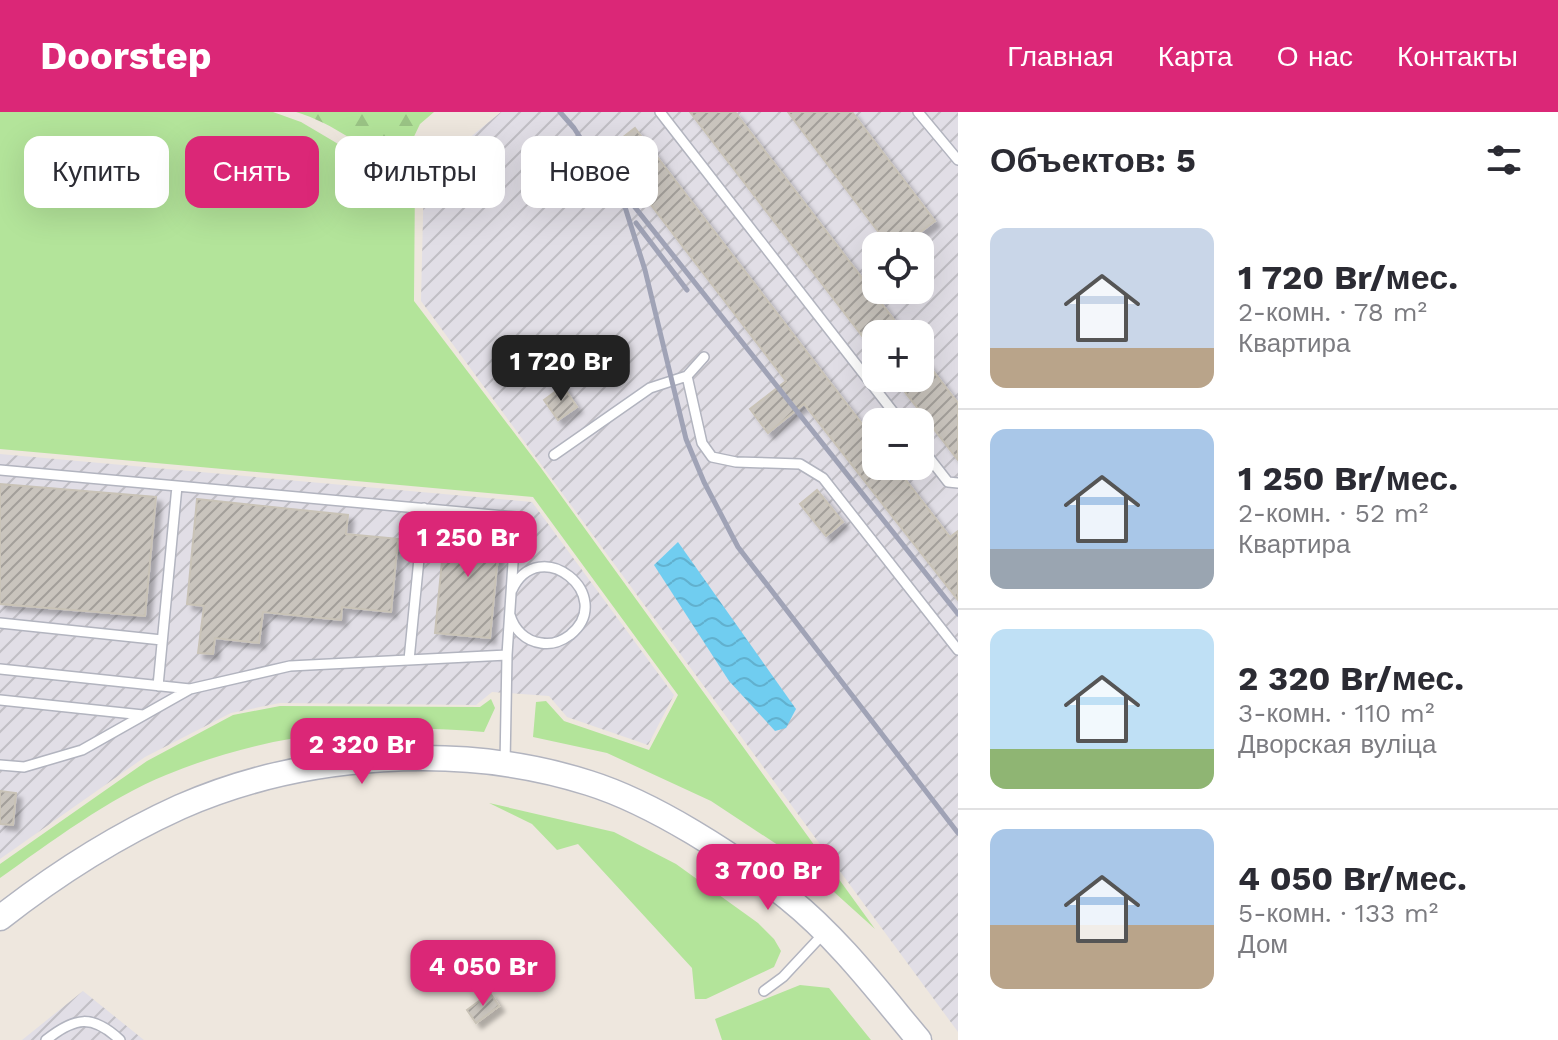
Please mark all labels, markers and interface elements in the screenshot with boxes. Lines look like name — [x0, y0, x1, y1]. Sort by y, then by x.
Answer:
text: Doorstep — [40, 34, 212, 78]
text: Главная — [1007, 40, 1114, 73]
text: Карта — [1158, 40, 1233, 73]
text: О нас — [1277, 40, 1353, 73]
text: Контакты — [1397, 40, 1518, 73]
chip: Купить — [24, 136, 169, 208]
chip: Снять — [185, 136, 319, 208]
chip: Фильтры — [335, 136, 505, 208]
chip: Новое — [521, 136, 658, 208]
icon: filters — [1482, 138, 1526, 182]
text: Объектов: 5 — [990, 140, 1196, 180]
map controls — [862, 232, 934, 480]
button: locate — [862, 232, 934, 304]
text: 1 720 Br/мес. — [1238, 257, 1458, 297]
icon: home — [1054, 260, 1150, 356]
text: 2-комн. · 78 m² — [1238, 297, 1427, 327]
button: + — [862, 320, 934, 392]
text: Квартира — [1238, 328, 1350, 358]
pin: 1 720 Br — [478, 335, 644, 403]
text: 1 720 Br — [510, 346, 612, 376]
button: − — [862, 408, 934, 480]
text: 1 250 Br/мес. — [1238, 458, 1458, 498]
icon: home — [1054, 461, 1150, 557]
text: 2-комн. · 52 m² — [1238, 498, 1428, 528]
pin: 1 250 Br — [385, 511, 551, 579]
text: 1 250 Br — [417, 522, 519, 552]
text: Квартира — [1238, 529, 1350, 559]
text: 2 320 Br/мес. — [1238, 658, 1464, 698]
icon: home — [1054, 661, 1150, 757]
text: 3-комн. · 110 m² — [1238, 698, 1434, 728]
pin: 2 320 Br — [279, 718, 445, 786]
text: 2 320 Br — [309, 729, 416, 759]
text: Дворская вуліца — [1238, 729, 1436, 759]
pin: 3 700 Br — [685, 844, 851, 912]
text: 3 700 Br — [714, 855, 822, 885]
text: 4 050 Br/мес. — [1238, 858, 1467, 898]
icon: home — [1054, 861, 1150, 957]
text: 5-комн. · 133 m² — [1238, 898, 1438, 928]
text: Дом — [1238, 929, 1288, 959]
pin: 4 050 Br — [400, 940, 566, 1008]
text: 4 050 Br — [428, 951, 538, 981]

